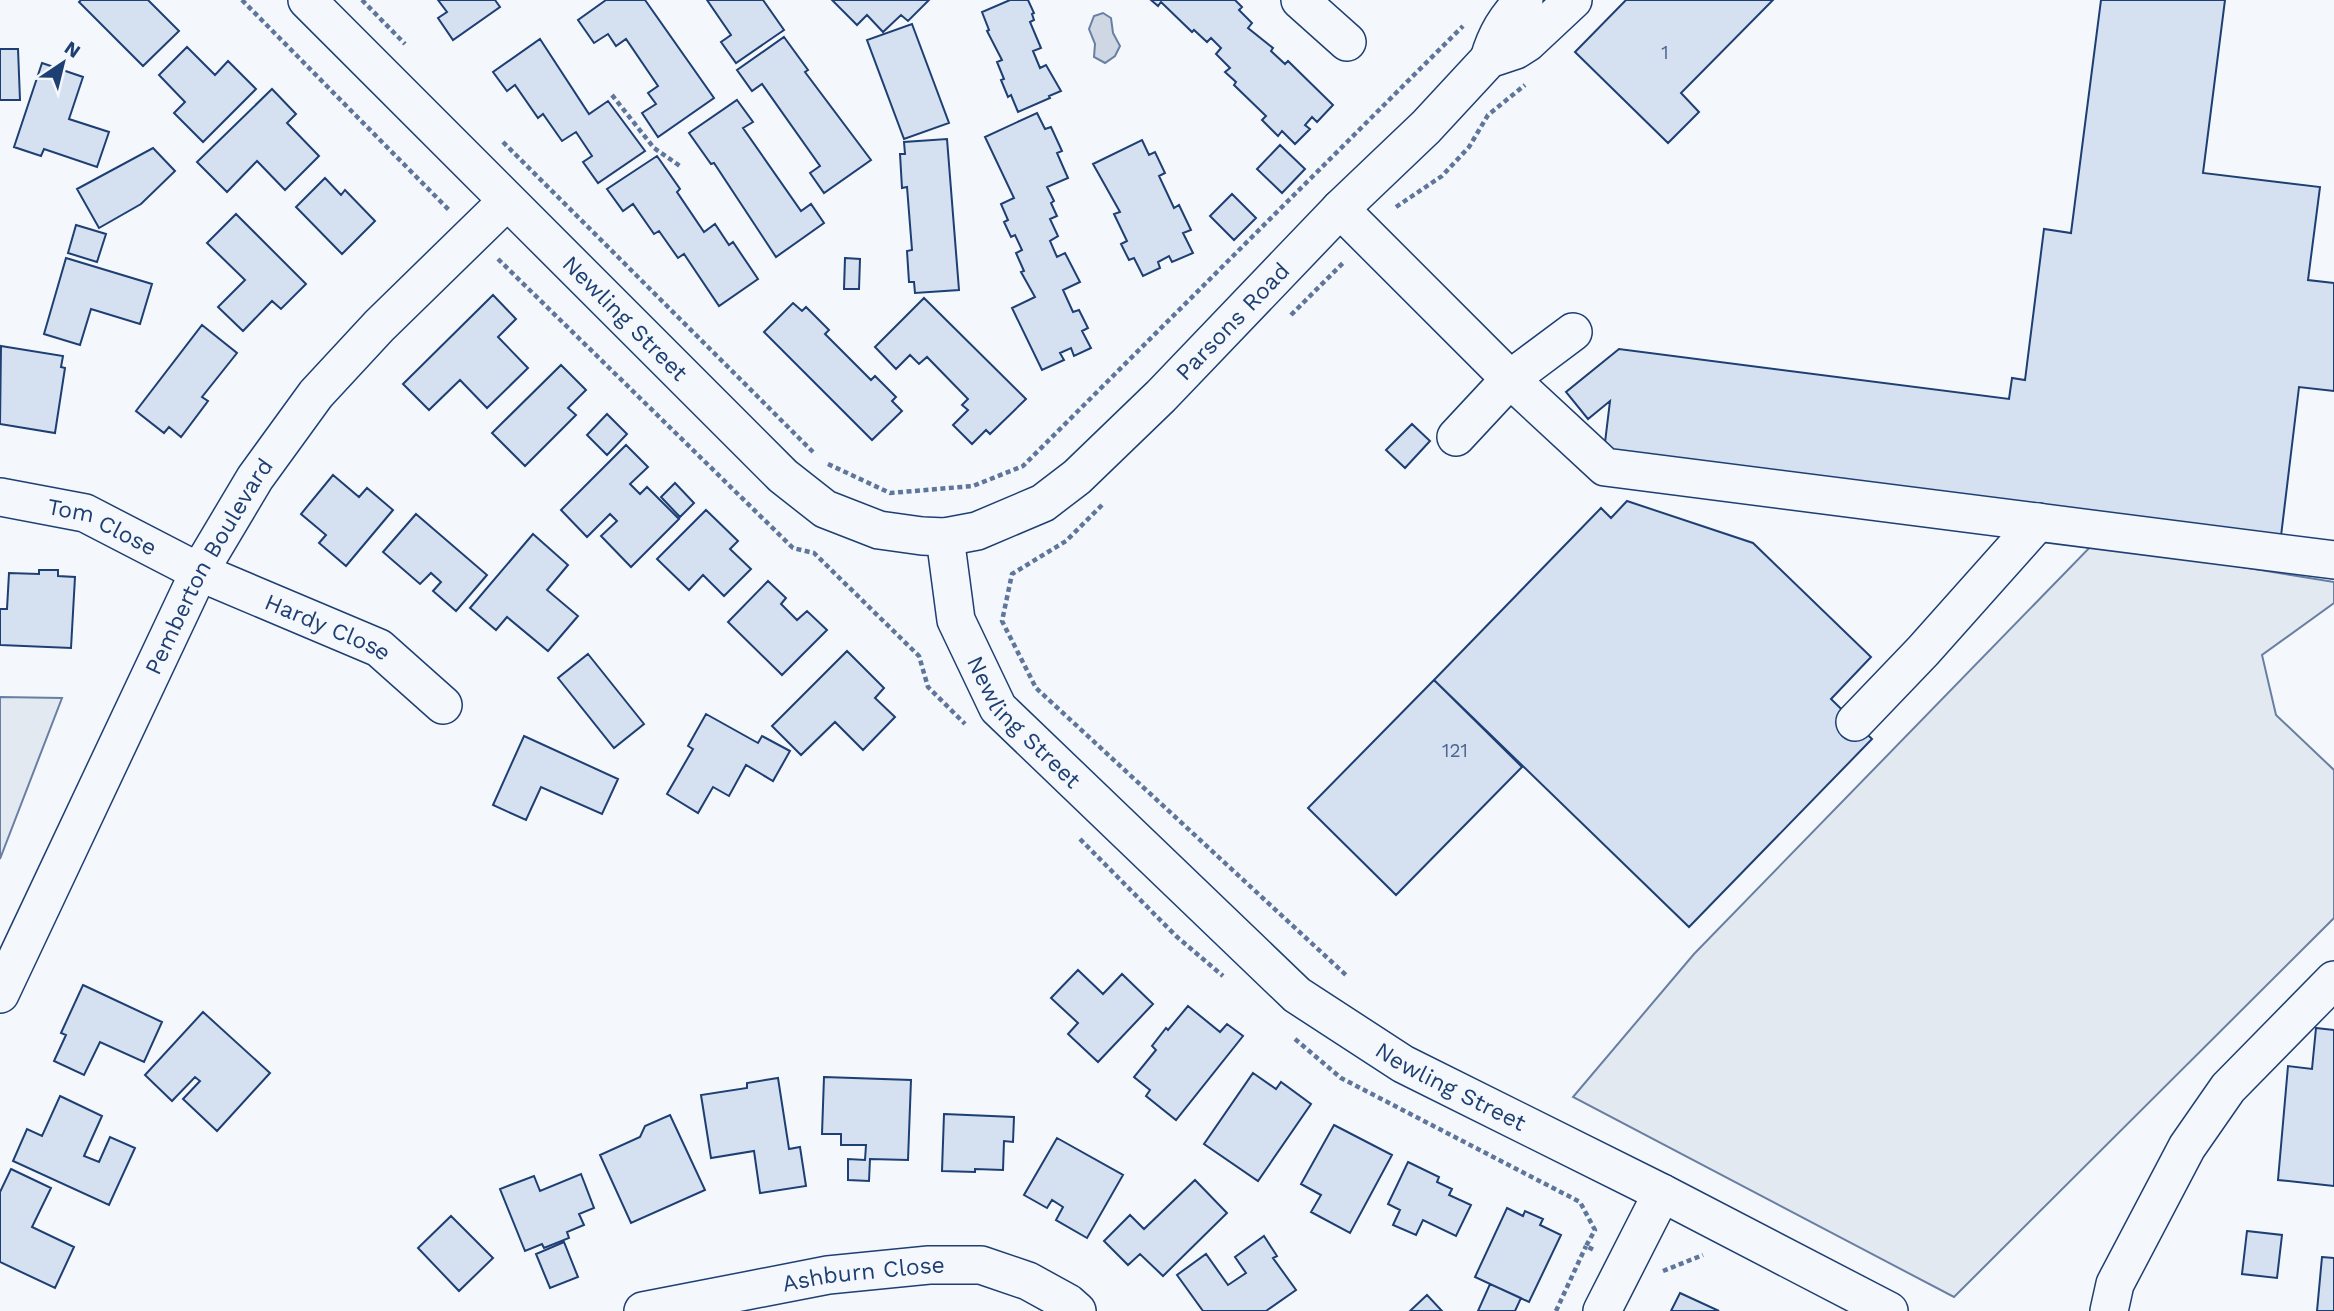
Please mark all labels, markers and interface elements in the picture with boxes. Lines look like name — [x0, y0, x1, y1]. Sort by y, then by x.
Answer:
north arrow — [28, 28, 98, 98]
text: N — [60, 36, 85, 63]
house number: 1 — [1661, 41, 1669, 64]
street label: Newling Street — [557, 250, 694, 387]
street label: Parsons Road — [1170, 257, 1295, 386]
street label: Pemberton Boulevard — [139, 453, 278, 679]
street label: Tom Close — [45, 493, 161, 561]
street label: Hardy Close — [261, 588, 397, 666]
street label: Newling Street — [962, 652, 1087, 794]
house number: 121 — [1442, 739, 1468, 762]
street label: Newling Street — [1370, 1036, 1531, 1137]
street label: Ashburn Close — [780, 1251, 945, 1297]

